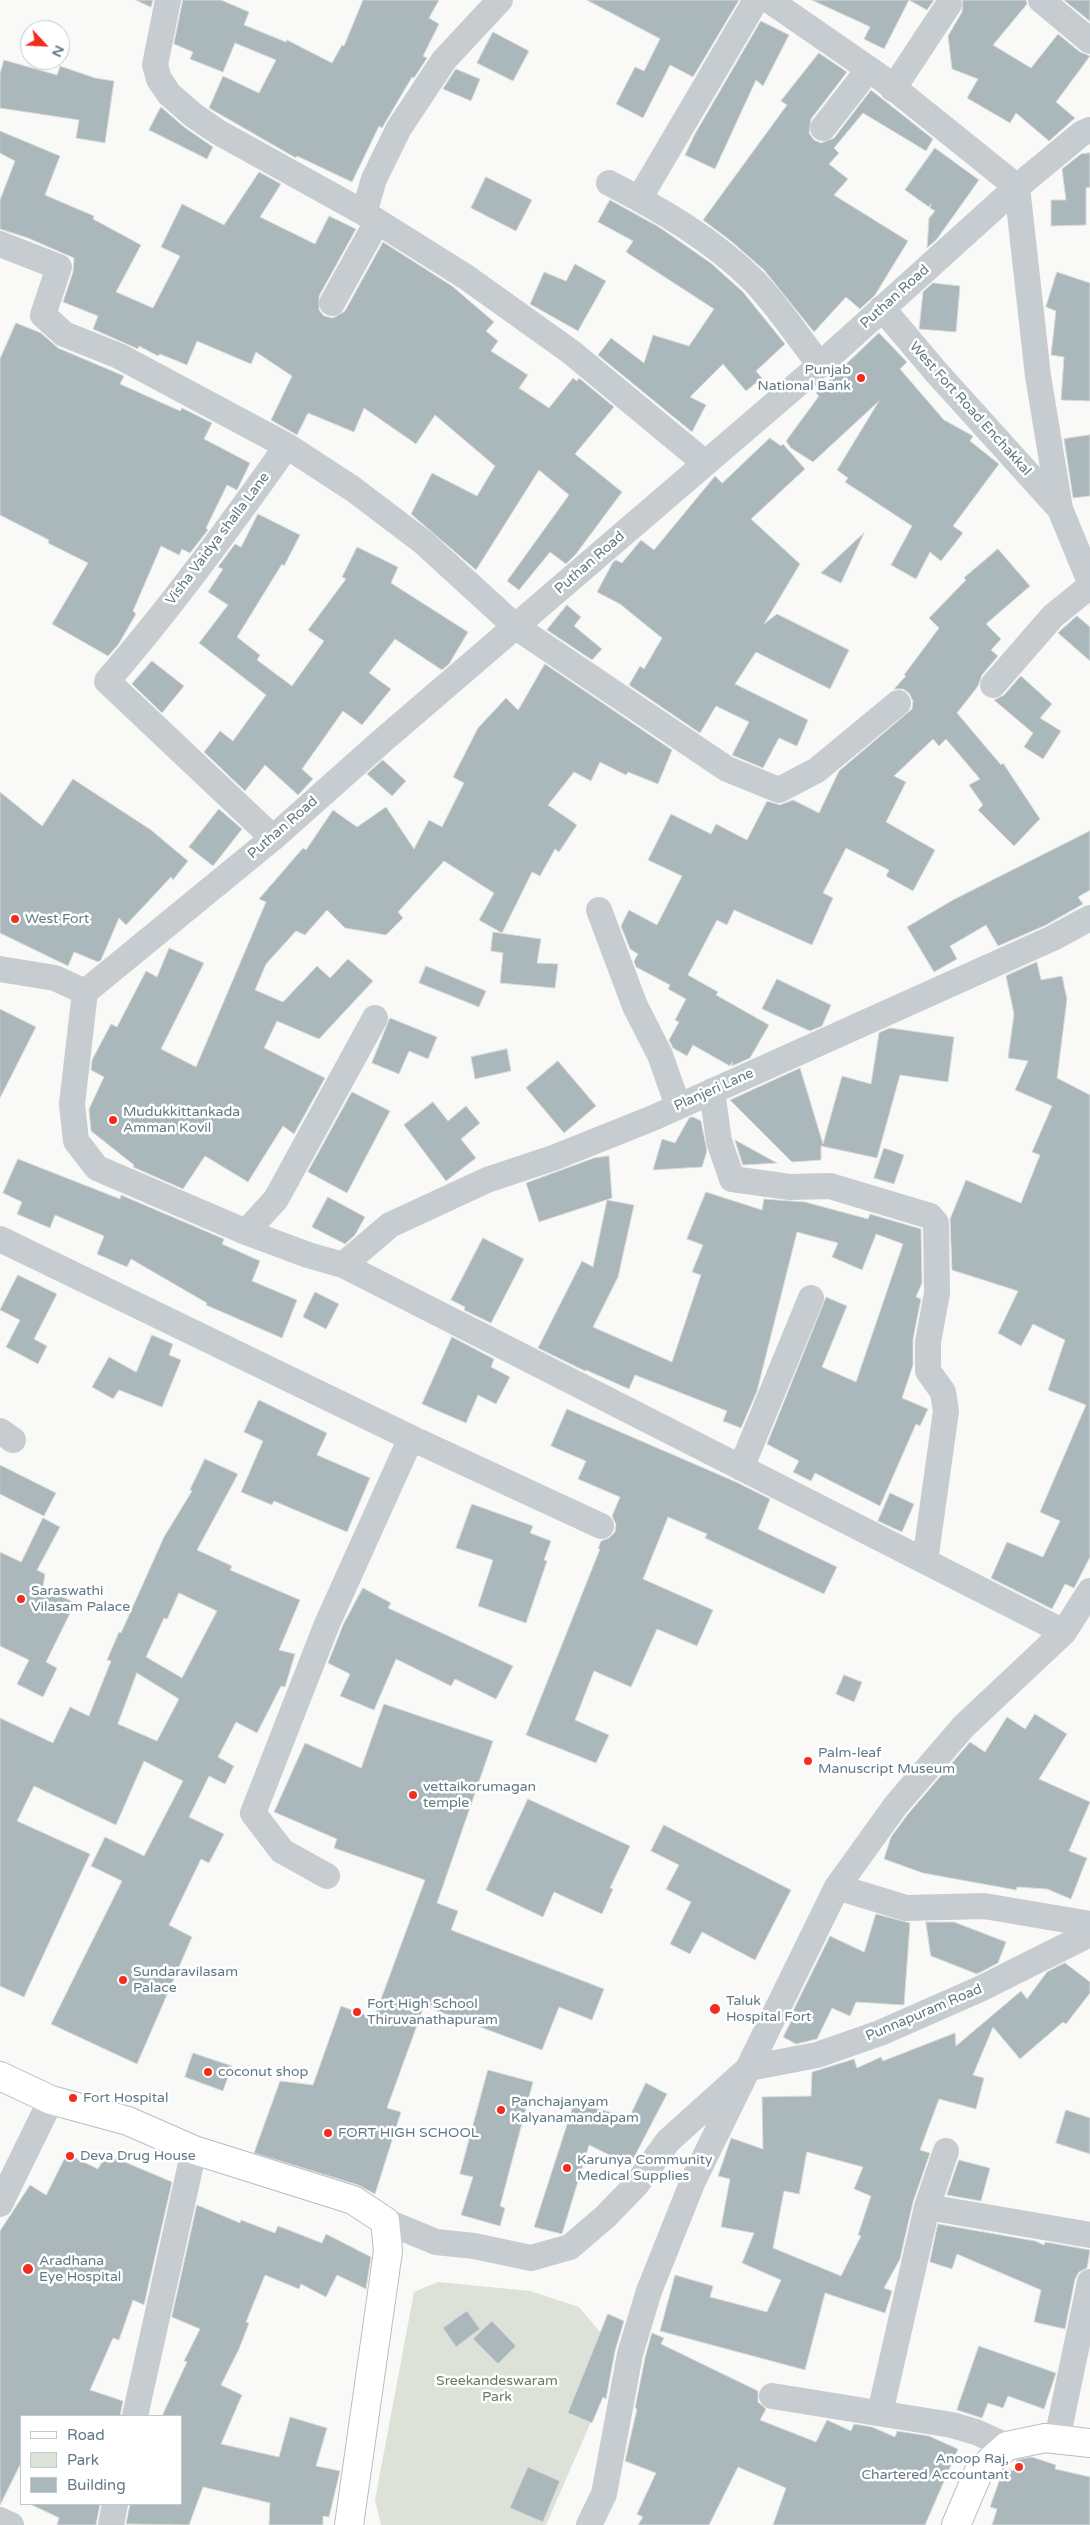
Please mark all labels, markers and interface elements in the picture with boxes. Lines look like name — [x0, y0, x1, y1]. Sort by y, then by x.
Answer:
north arrow — [20, 20, 70, 70]
text: N — [48, 42, 68, 60]
street label: Puthan Road — [857, 262, 933, 332]
street label: West Fort Road Enchakkal — [905, 339, 1035, 479]
place label: Punjab National Bank — [757, 362, 851, 394]
marker: Punjab National Bank — [855, 372, 867, 384]
street label: Visha Vaidya shalla Lane — [163, 469, 273, 609]
street label: Puthan Road — [552, 528, 628, 598]
street label: Puthan Road — [245, 793, 321, 863]
place label: West Fort — [25, 911, 89, 927]
marker: West Fort — [9, 913, 21, 925]
street label: Planjeri Lane — [672, 1065, 756, 1115]
place label: Mudukkittankada Amman Kovil — [123, 1104, 240, 1136]
marker: Mudukkittankada Amman Kovil — [107, 1114, 119, 1126]
place label: Saraswathi Vilasam Palace — [31, 1583, 130, 1615]
marker: Saraswathi Vilasam Palace — [15, 1593, 27, 1605]
place label: Palm-leaf Manuscript Museum — [818, 1745, 955, 1778]
marker: Palm-leaf Manuscript Museum — [802, 1755, 814, 1767]
place label: vettaikorumagan temple — [423, 1779, 536, 1811]
marker: vettaikorumagan temple — [407, 1789, 419, 1801]
place label: Sundaravilasam Palace — [133, 1964, 238, 1996]
marker: Sundaravilasam Palace — [117, 1974, 129, 1986]
street label: Punnapuram Road — [863, 1981, 985, 2045]
place label: Taluk Hospital Fort — [726, 1993, 811, 2025]
place label: Fort High School Thiruvanathapuram — [367, 1996, 498, 2028]
marker: Taluk Hospital Fort — [708, 2002, 722, 2016]
marker: Fort High School Thiruvanathapuram — [351, 2006, 363, 2018]
place label: coconut shop — [218, 2064, 308, 2080]
marker: coconut shop — [202, 2066, 214, 2078]
place label: Fort Hospital — [83, 2090, 168, 2106]
marker: Fort Hospital — [67, 2092, 79, 2104]
place label: Panchajanyam Kalyanamandapam — [511, 2094, 639, 2126]
marker: Panchajanyam Kalyanamandapam — [495, 2104, 507, 2116]
place label: FORT HIGH SCHOOL — [338, 2125, 479, 2141]
marker: FORT HIGH SCHOOL — [322, 2127, 334, 2139]
place label: Deva Drug House — [80, 2148, 196, 2164]
marker: Deva Drug House — [64, 2150, 76, 2162]
place label: Karunya Community Medical Supplies — [577, 2152, 712, 2184]
marker: Karunya Community Medical Supplies — [561, 2162, 573, 2174]
place label: Aradhana Eye Hospital — [39, 2253, 121, 2286]
marker: Aradhana Eye Hospital — [21, 2262, 35, 2276]
park label: Sreekandeswaram Park — [436, 2373, 558, 2406]
legend — [20, 2415, 182, 2505]
text: Road — [67, 2426, 105, 2444]
text: Park — [67, 2451, 99, 2469]
place label: Anoop Raj, Chartered Accountant — [861, 2451, 1009, 2484]
marker: Anoop Raj, Chartered Accountant — [1013, 2461, 1025, 2473]
text: Building — [67, 2476, 126, 2494]

